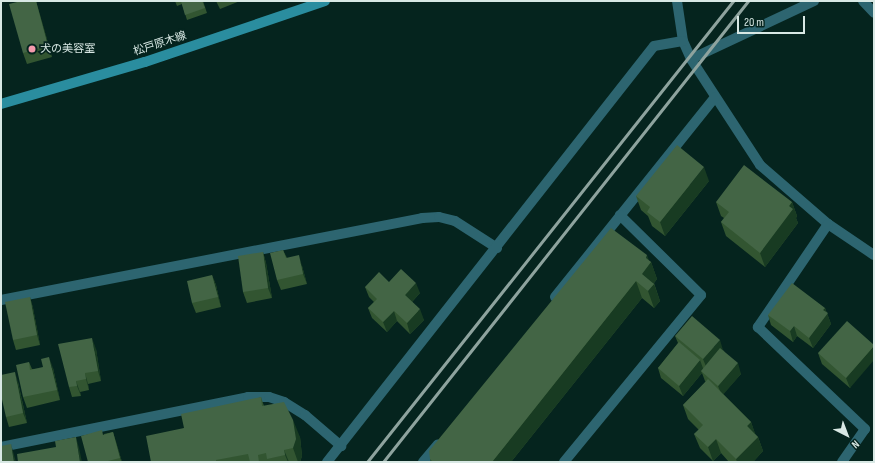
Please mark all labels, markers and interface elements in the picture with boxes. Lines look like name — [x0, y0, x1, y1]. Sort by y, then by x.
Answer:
scale bar — [739, 8, 807, 34]
text: 20 m — [744, 15, 764, 30]
street label: 松戸原木線 — [132, 29, 188, 59]
place label: 犬の美容室 — [40, 42, 95, 56]
marker: 犬の美容室 — [27, 44, 37, 54]
north arrow — [827, 415, 867, 455]
text: N — [849, 437, 862, 451]

